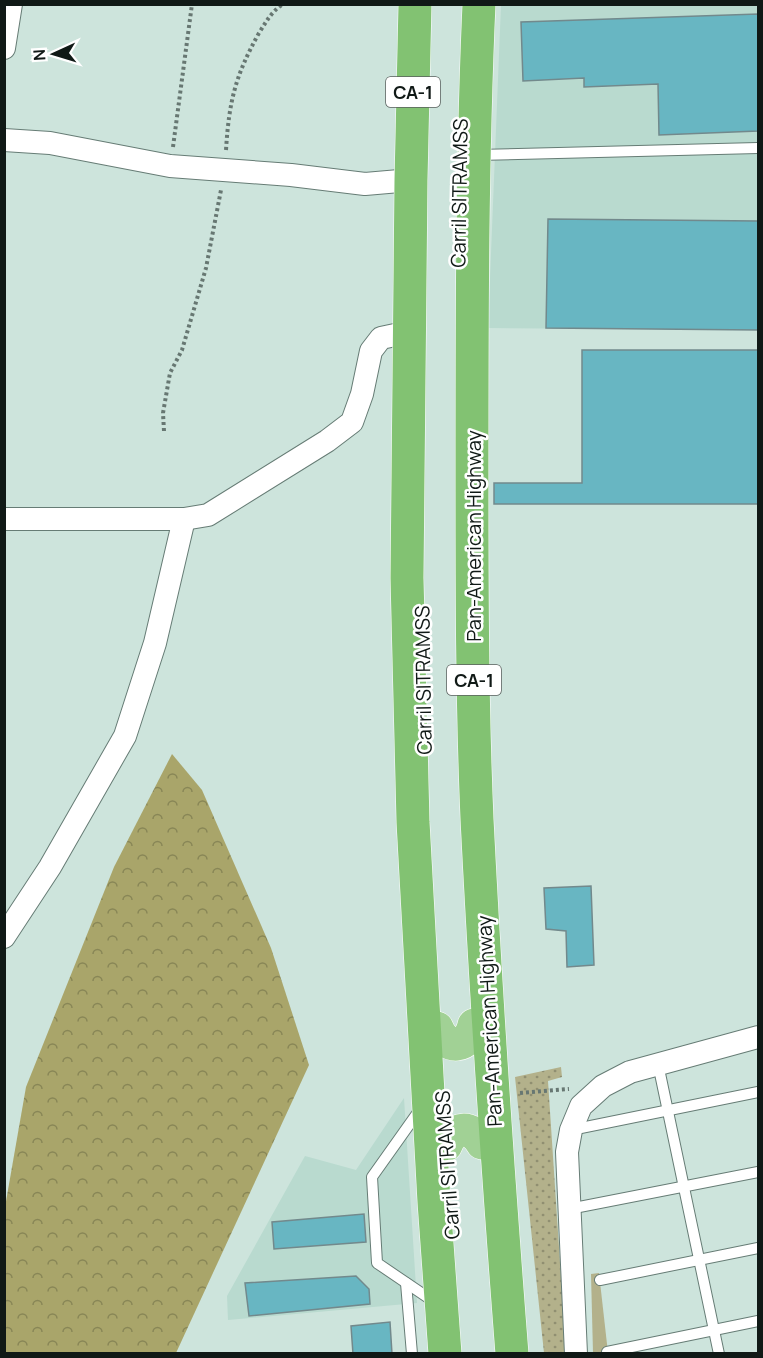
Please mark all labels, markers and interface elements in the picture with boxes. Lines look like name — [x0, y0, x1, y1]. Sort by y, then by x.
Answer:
north arrow — [24, 24, 84, 84]
text: N — [28, 49, 50, 62]
road number: CA-1 — [386, 77, 440, 107]
street label: Carril SITRAMSS — [444, 118, 474, 268]
street label: Pan-American Highway — [460, 430, 487, 642]
street label: Carril SITRAMSS — [408, 605, 438, 755]
road number: CA-1 — [447, 665, 501, 695]
street label: Pan-American Highway — [470, 914, 508, 1127]
street label: Carril SITRAMSS — [428, 1090, 466, 1240]

